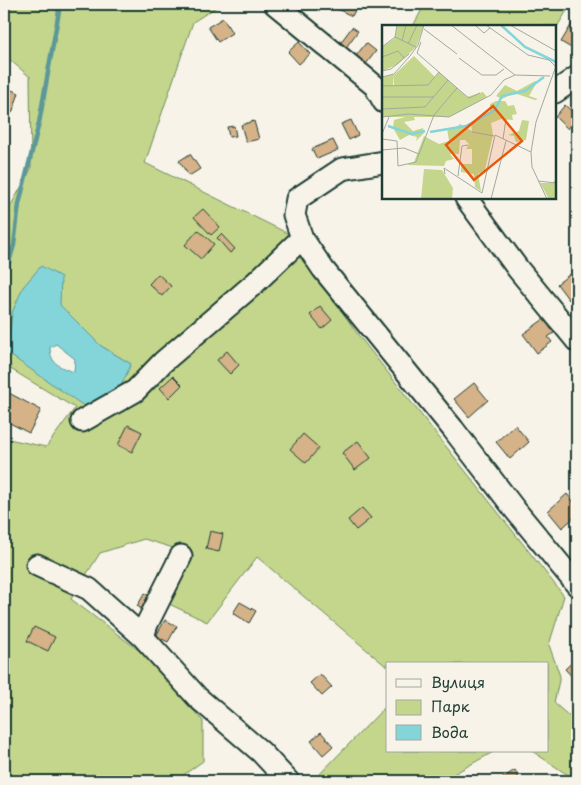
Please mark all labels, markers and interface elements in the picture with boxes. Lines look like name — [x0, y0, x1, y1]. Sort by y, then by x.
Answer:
inset map — [382, 25, 556, 199]
legend — [386, 662, 548, 752]
text: Вулиця — [431, 670, 485, 693]
text: Парк — [431, 694, 470, 717]
text: Вода — [431, 720, 469, 743]

